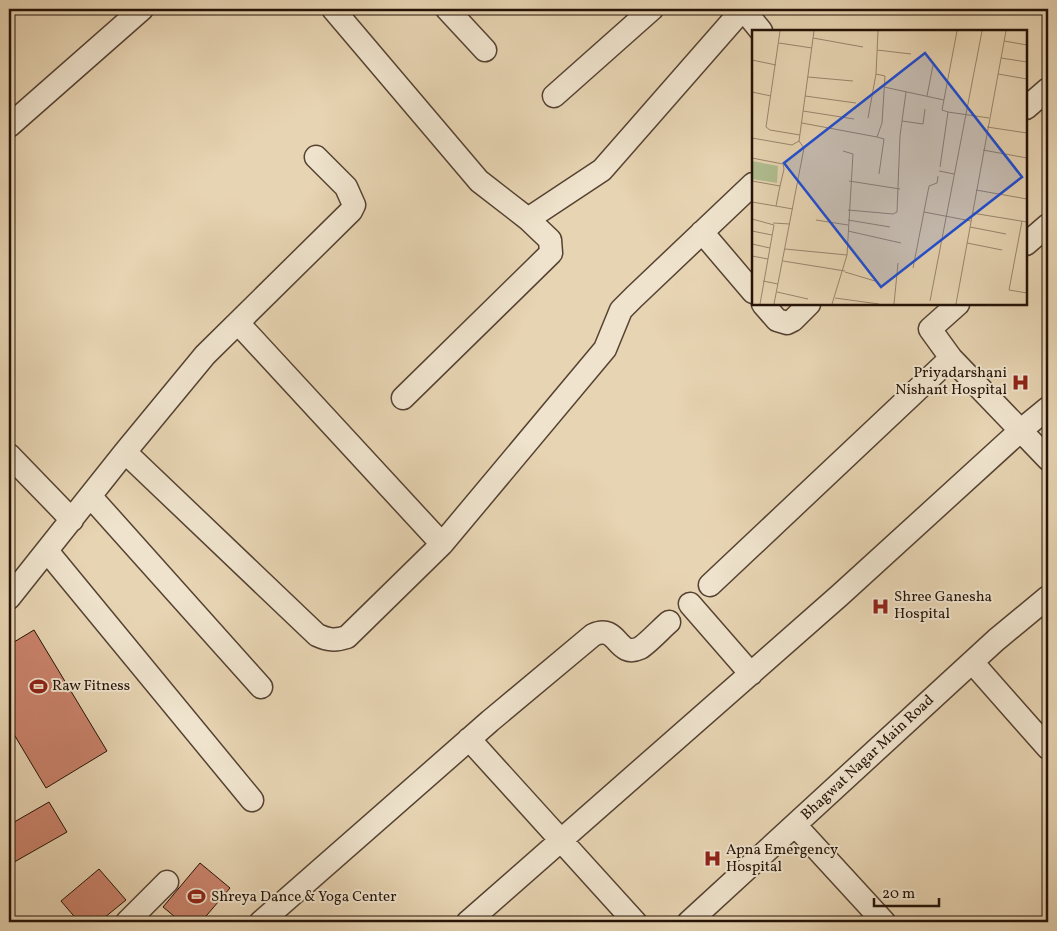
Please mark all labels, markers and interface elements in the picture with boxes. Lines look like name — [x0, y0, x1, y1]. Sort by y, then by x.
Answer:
inset map — [752, 30, 1027, 305]
place label: Priyadarshani Nishant Hospital — [895, 363, 1007, 401]
hospital icon: Priyadarshani Nishant Hospital — [1011, 372, 1031, 392]
place label: Shree Ganesha Hospital — [894, 587, 992, 625]
hospital icon: Shree Ganesha Hospital — [870, 596, 890, 616]
sports icon: Raw Fitness — [28, 676, 48, 696]
place label: Raw Fitness — [52, 676, 130, 697]
street label: Bhagwat Nagar Main Road — [797, 691, 939, 825]
place label: Apna Emergency Hospital — [726, 840, 838, 878]
hospital icon: Apna Emergency Hospital — [702, 849, 722, 869]
scale bar — [874, 876, 940, 908]
text: 20 m — [882, 884, 915, 905]
sports icon: Shreya Dance & Yoga Center — [187, 887, 207, 907]
place label: Shreya Dance & Yoga Center — [211, 887, 397, 908]

